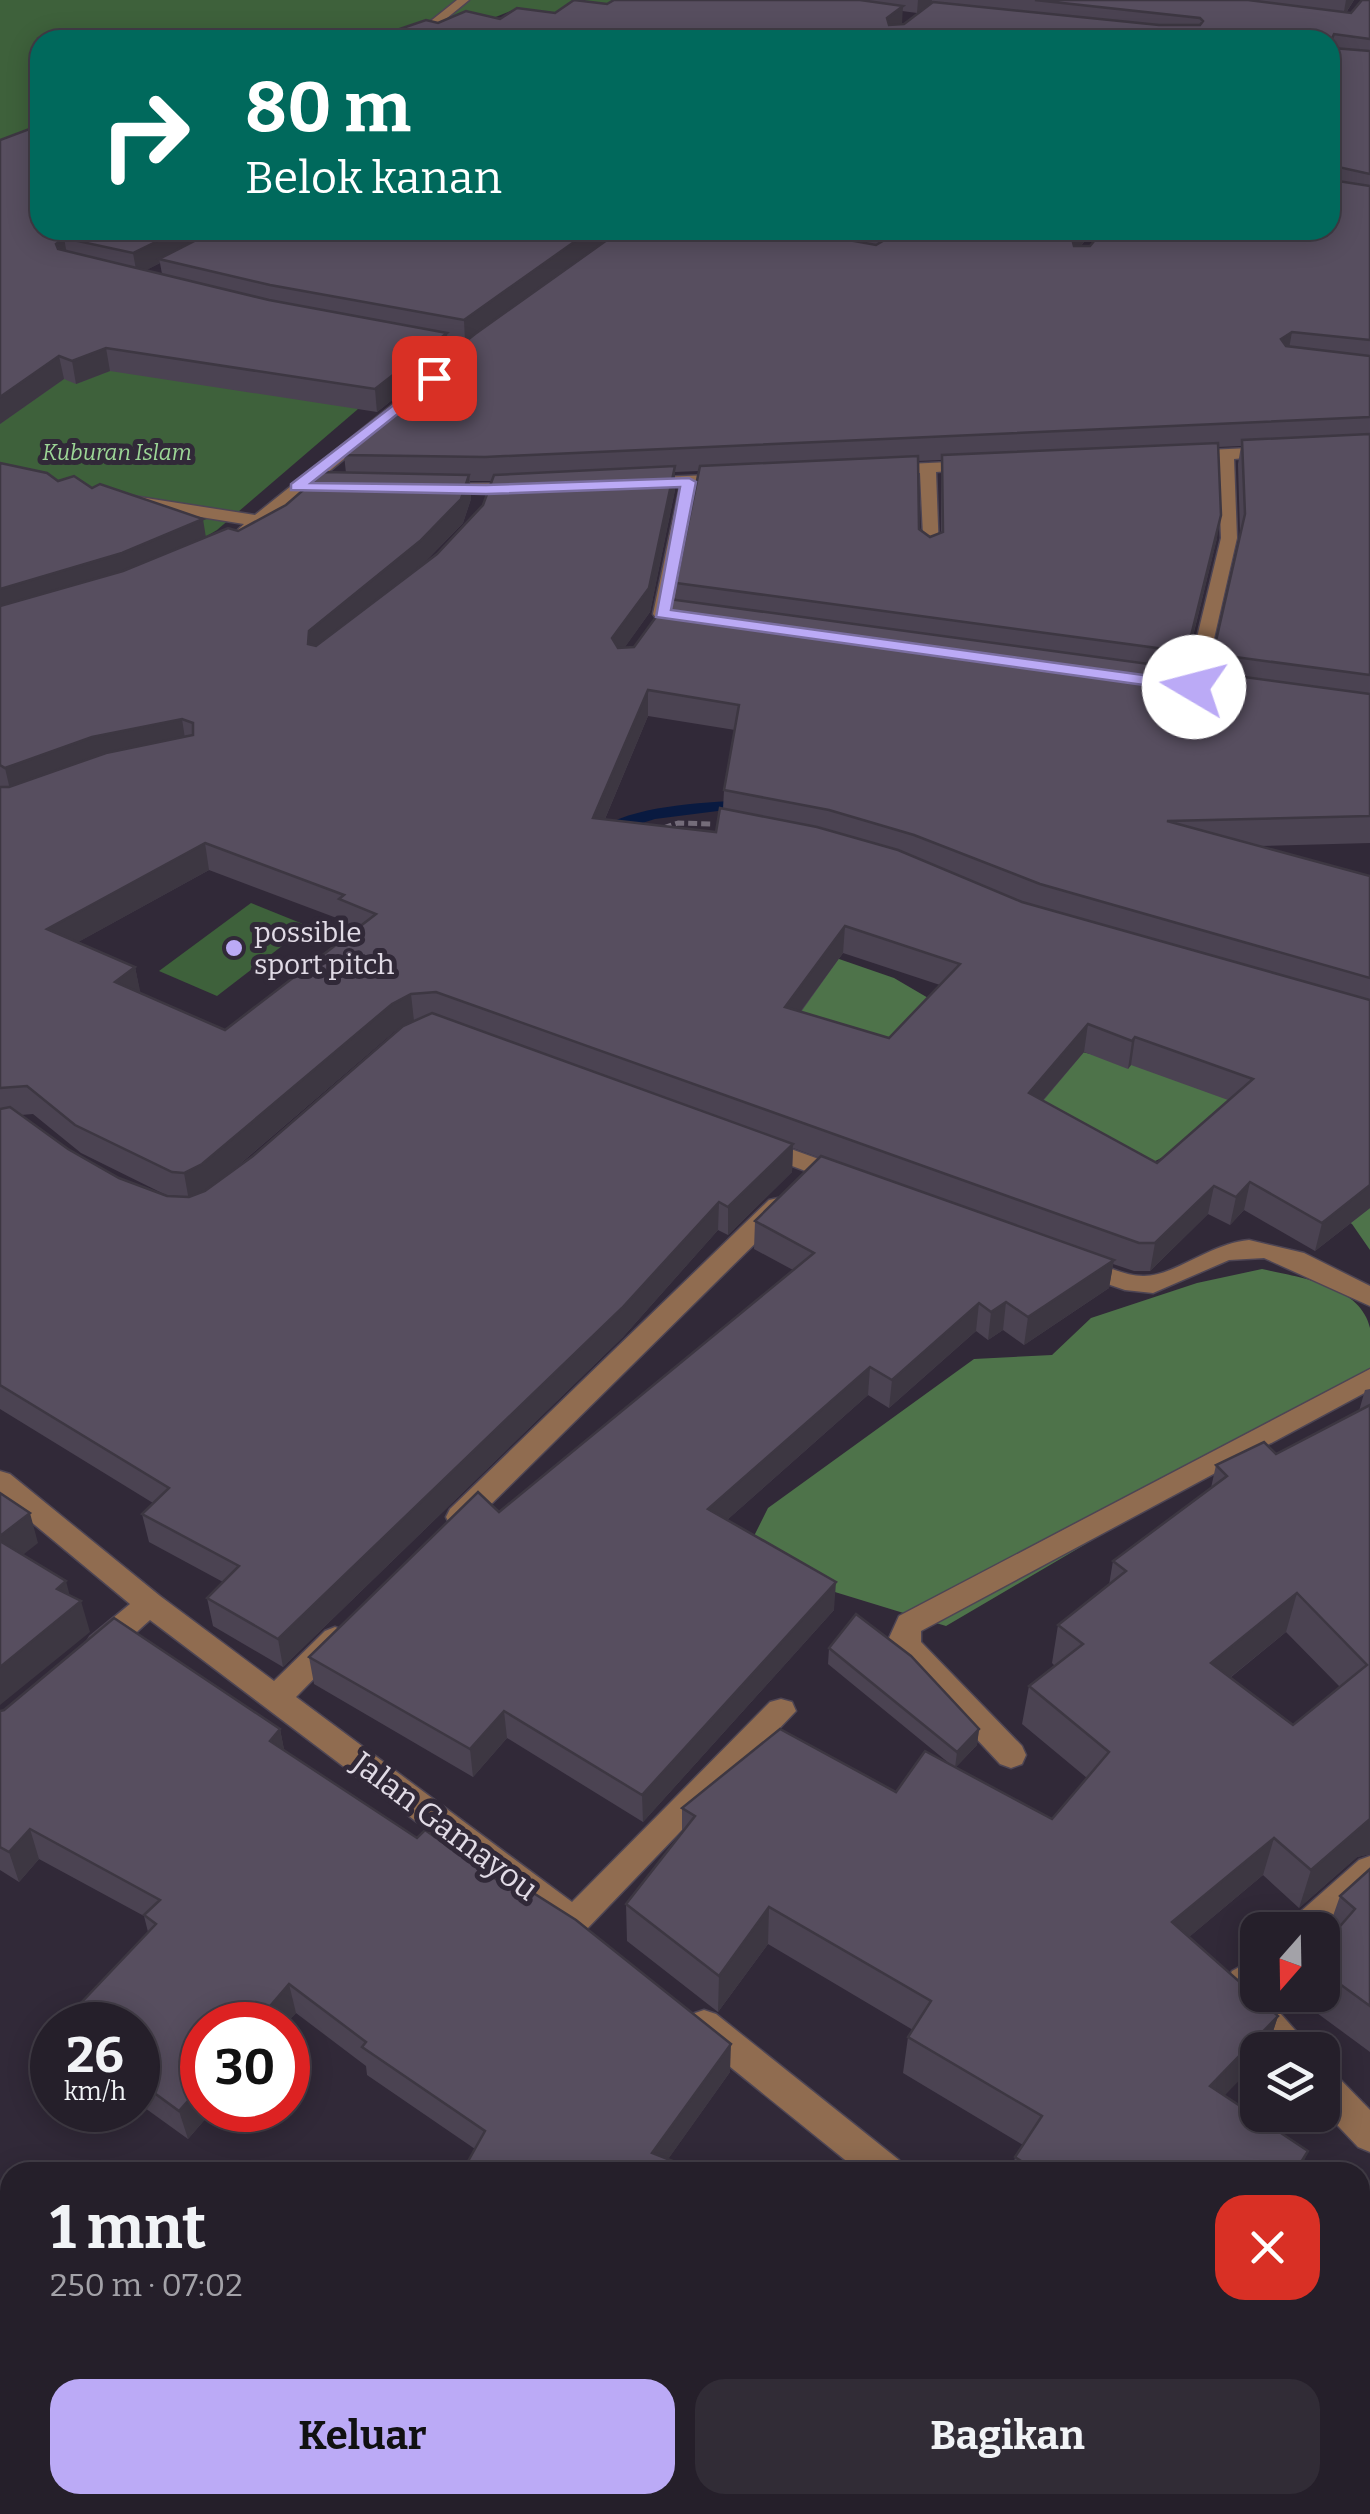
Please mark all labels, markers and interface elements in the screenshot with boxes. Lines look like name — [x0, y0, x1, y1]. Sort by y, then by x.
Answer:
text: 80 m — [245, 66, 411, 150]
icon: right — [80, 70, 210, 200]
text: Belok kanan — [245, 151, 502, 205]
pin — [392, 336, 477, 421]
icon: arrive — [407, 351, 462, 406]
park label: Kuburan Islam — [42, 439, 192, 466]
position arrow — [1142, 635, 1246, 739]
place label: possible sport pitch — [254, 916, 394, 981]
marker: possible sport pitch — [223, 937, 245, 959]
street label: Jalan Gamayou — [344, 1743, 545, 1908]
north arrow — [1240, 1912, 1340, 2012]
map controls — [1240, 1912, 1340, 2132]
speed limit sign: 30 — [180, 2002, 310, 2132]
text: 26 — [66, 2025, 124, 2085]
button: layers — [1240, 2032, 1340, 2132]
text: km/h — [64, 2077, 126, 2107]
text: 1 mnt — [50, 2192, 206, 2264]
button: close — [1215, 2195, 1320, 2300]
text: 250 m · 07:02 — [50, 2266, 243, 2304]
button: Keluar — [50, 2379, 675, 2494]
button: Bagikan — [695, 2379, 1320, 2494]

